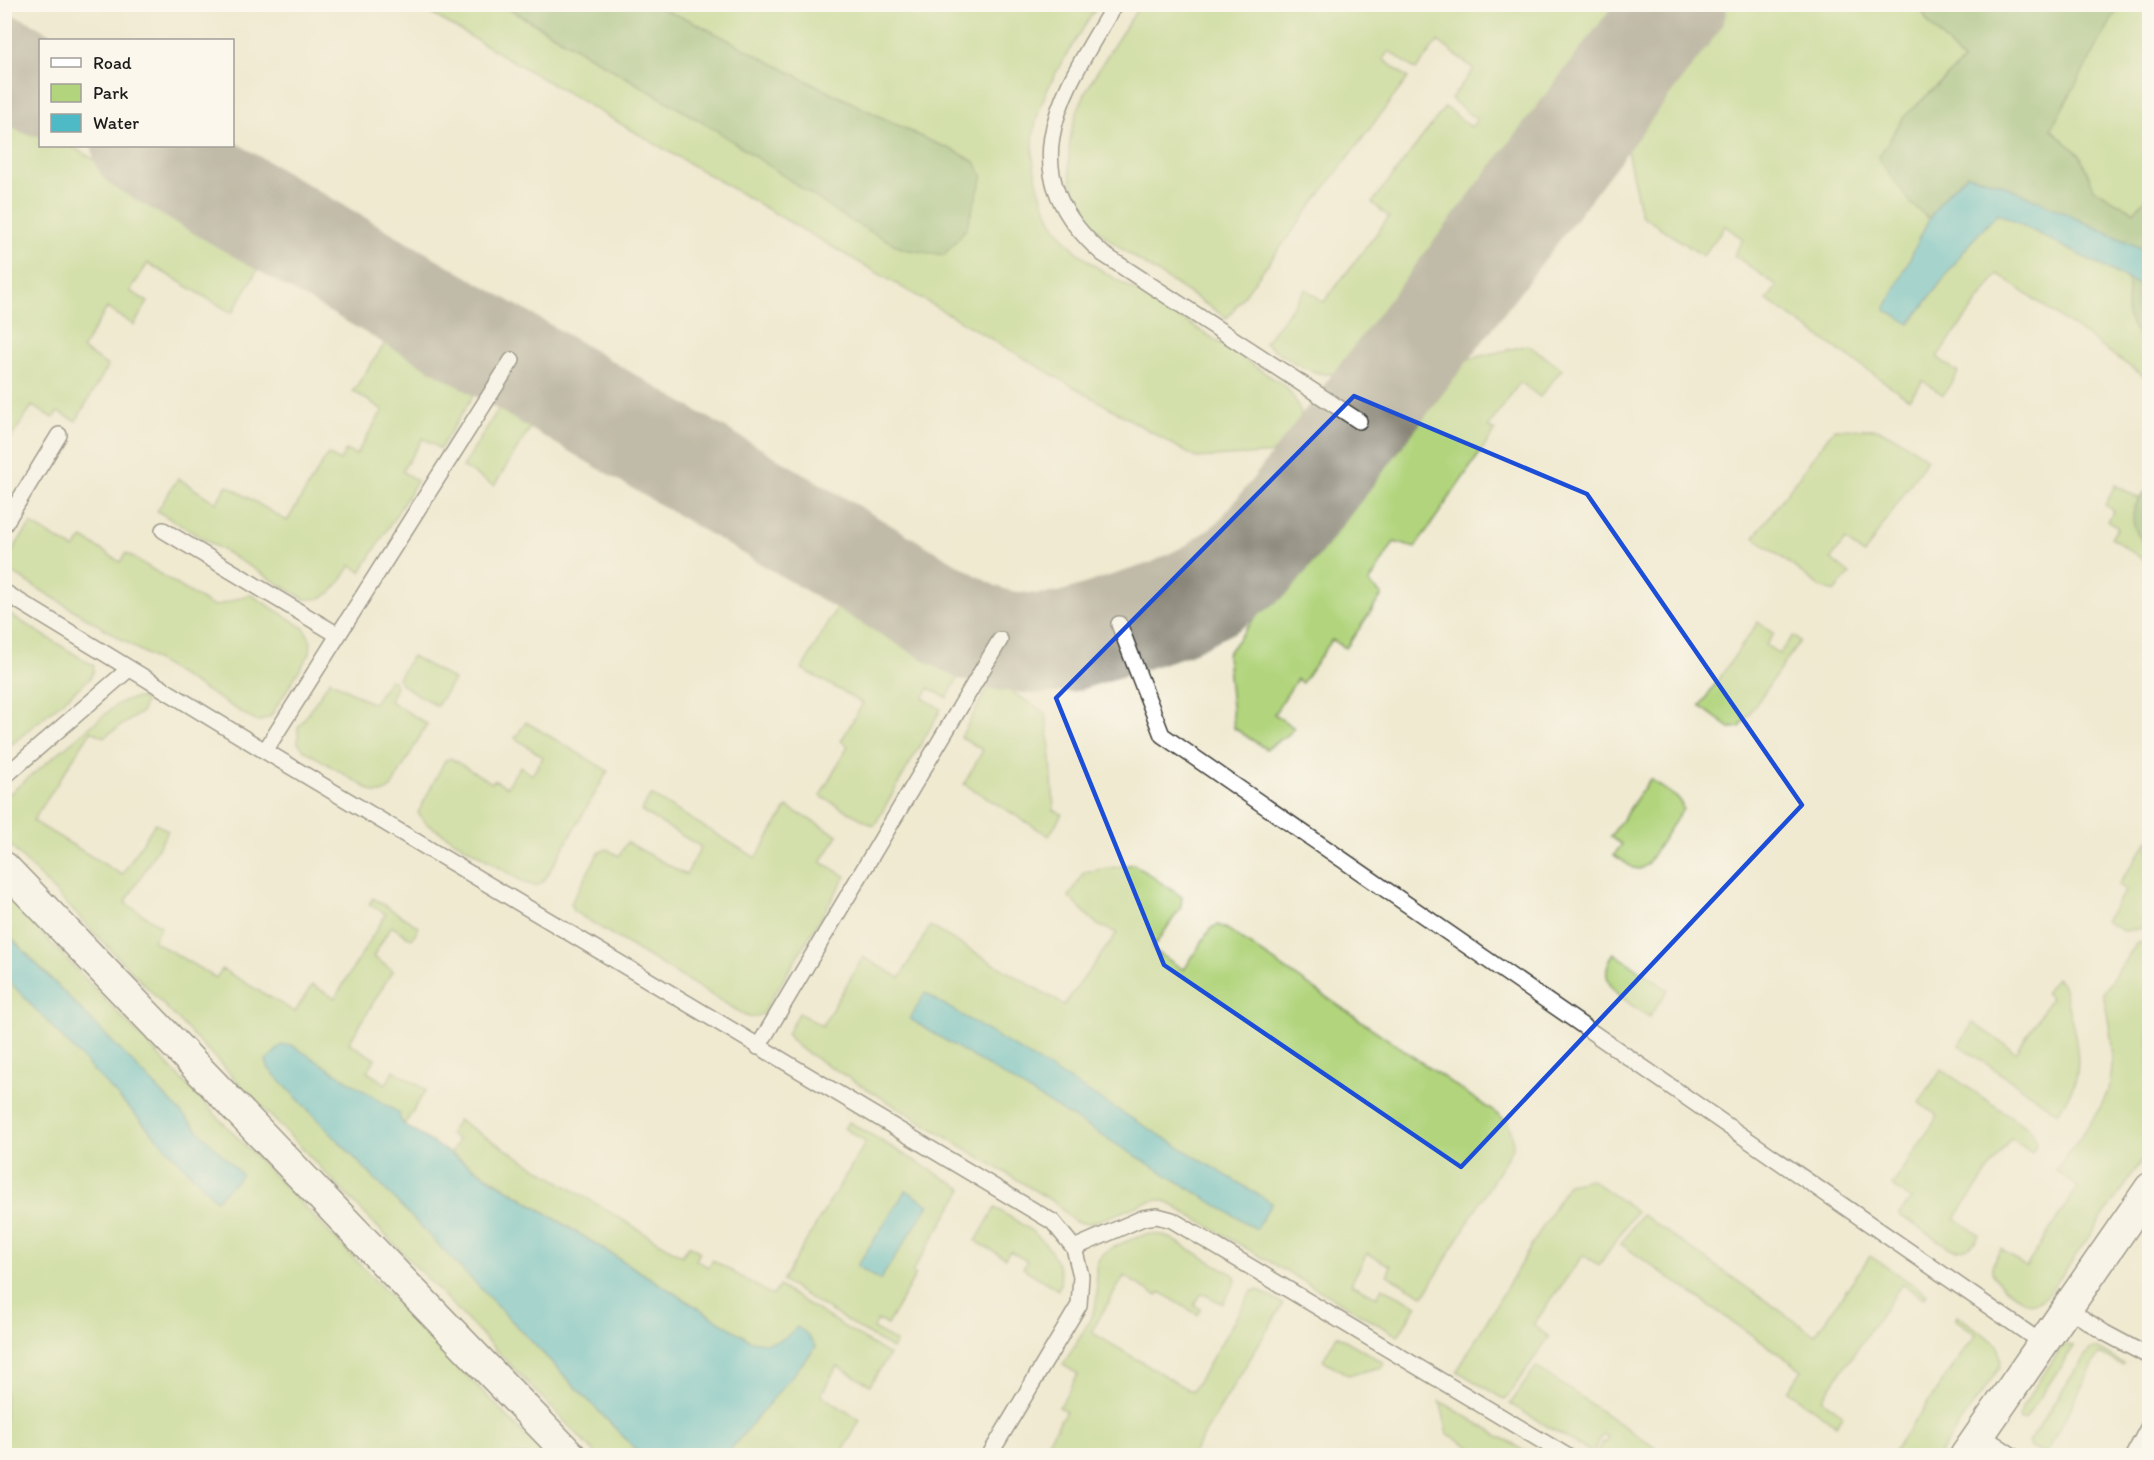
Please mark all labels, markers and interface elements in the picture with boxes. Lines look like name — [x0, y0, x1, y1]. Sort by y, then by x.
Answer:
legend — [39, 39, 234, 147]
text: Road — [93, 52, 132, 74]
text: Park — [93, 82, 128, 104]
text: Water — [93, 112, 139, 134]

